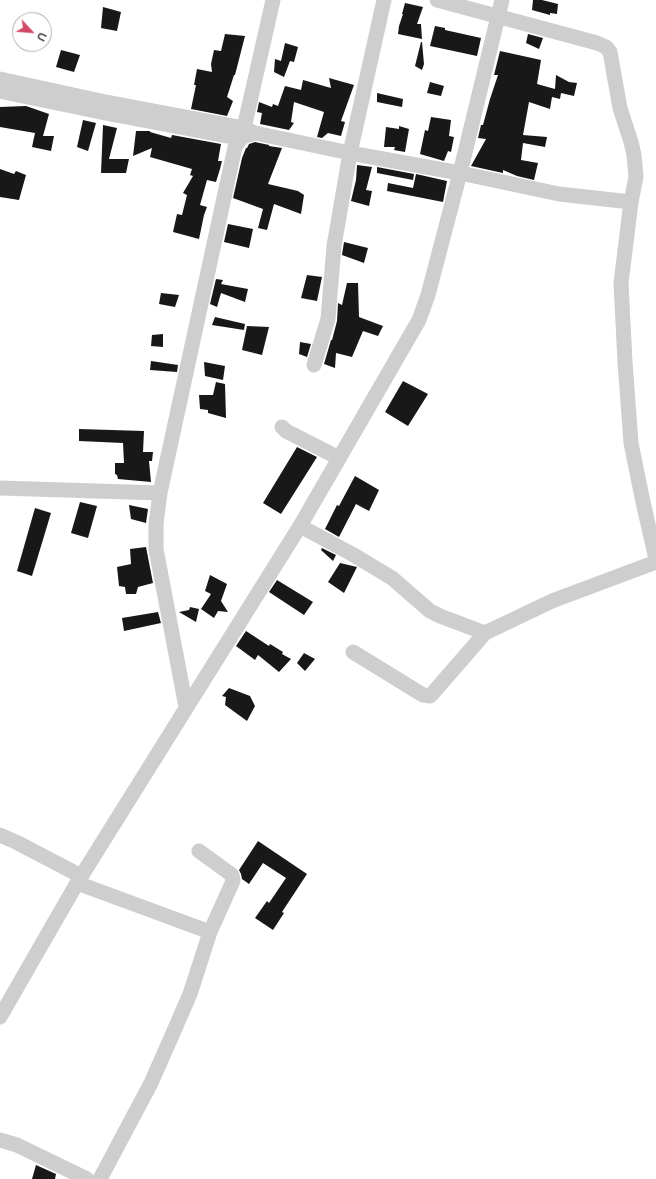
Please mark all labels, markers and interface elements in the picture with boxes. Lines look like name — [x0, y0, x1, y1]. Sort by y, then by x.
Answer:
north arrow — [12, 12, 52, 52]
text: U — [34, 30, 50, 44]

